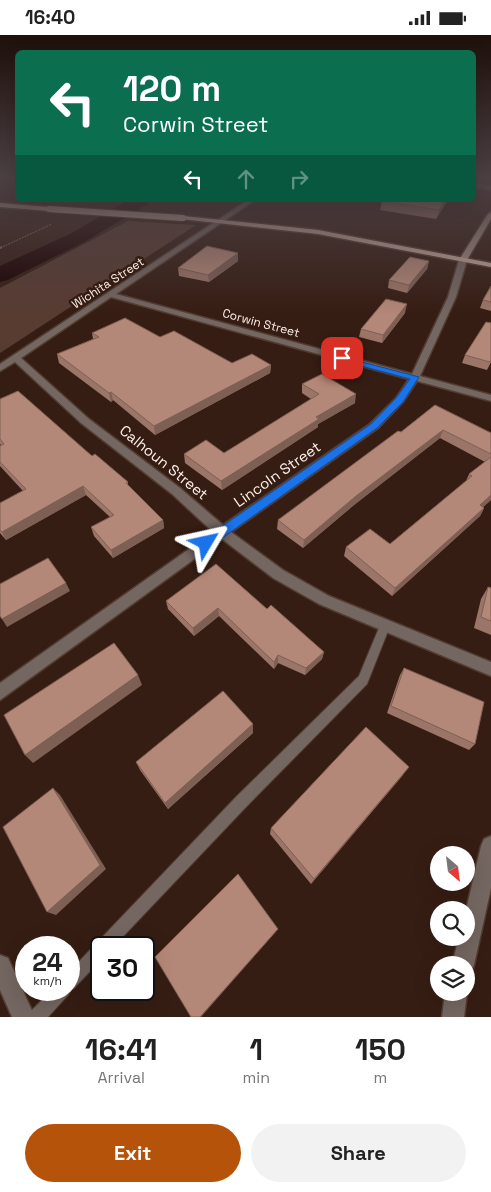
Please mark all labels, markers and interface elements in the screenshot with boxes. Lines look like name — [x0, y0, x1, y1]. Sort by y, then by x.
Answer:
text: 16:40 — [25, 5, 75, 30]
text: 120 m — [123, 67, 221, 111]
icon: left — [40, 70, 105, 135]
text: Corwin Street — [123, 110, 268, 138]
icon: left — [179, 165, 207, 193]
icon: ahead — [232, 165, 260, 193]
icon: right — [285, 165, 313, 193]
street label: Wichita Street — [69, 254, 147, 312]
street label: Corwin Street — [221, 305, 301, 341]
pin — [321, 337, 363, 379]
icon: arrive — [328, 344, 356, 372]
street label: Calhoun Street — [116, 420, 212, 504]
street label: Lincoln Street — [230, 437, 324, 511]
position arrow — [179, 516, 231, 568]
north arrow — [430, 846, 475, 891]
map controls — [430, 846, 475, 1001]
button: search — [430, 901, 475, 946]
speed limit sign: 30 — [90, 936, 155, 1001]
text: 24 — [32, 946, 63, 978]
button: layers — [430, 956, 475, 1001]
text: km/h — [33, 973, 62, 989]
text: 16:41 — [85, 1030, 158, 1069]
text: 1 — [249, 1030, 263, 1069]
text: 150 — [355, 1030, 406, 1069]
text: Arrival — [97, 1067, 145, 1088]
text: min — [243, 1067, 270, 1088]
text: m — [374, 1067, 387, 1088]
button: Exit — [25, 1124, 241, 1182]
button: Share — [251, 1124, 466, 1182]

